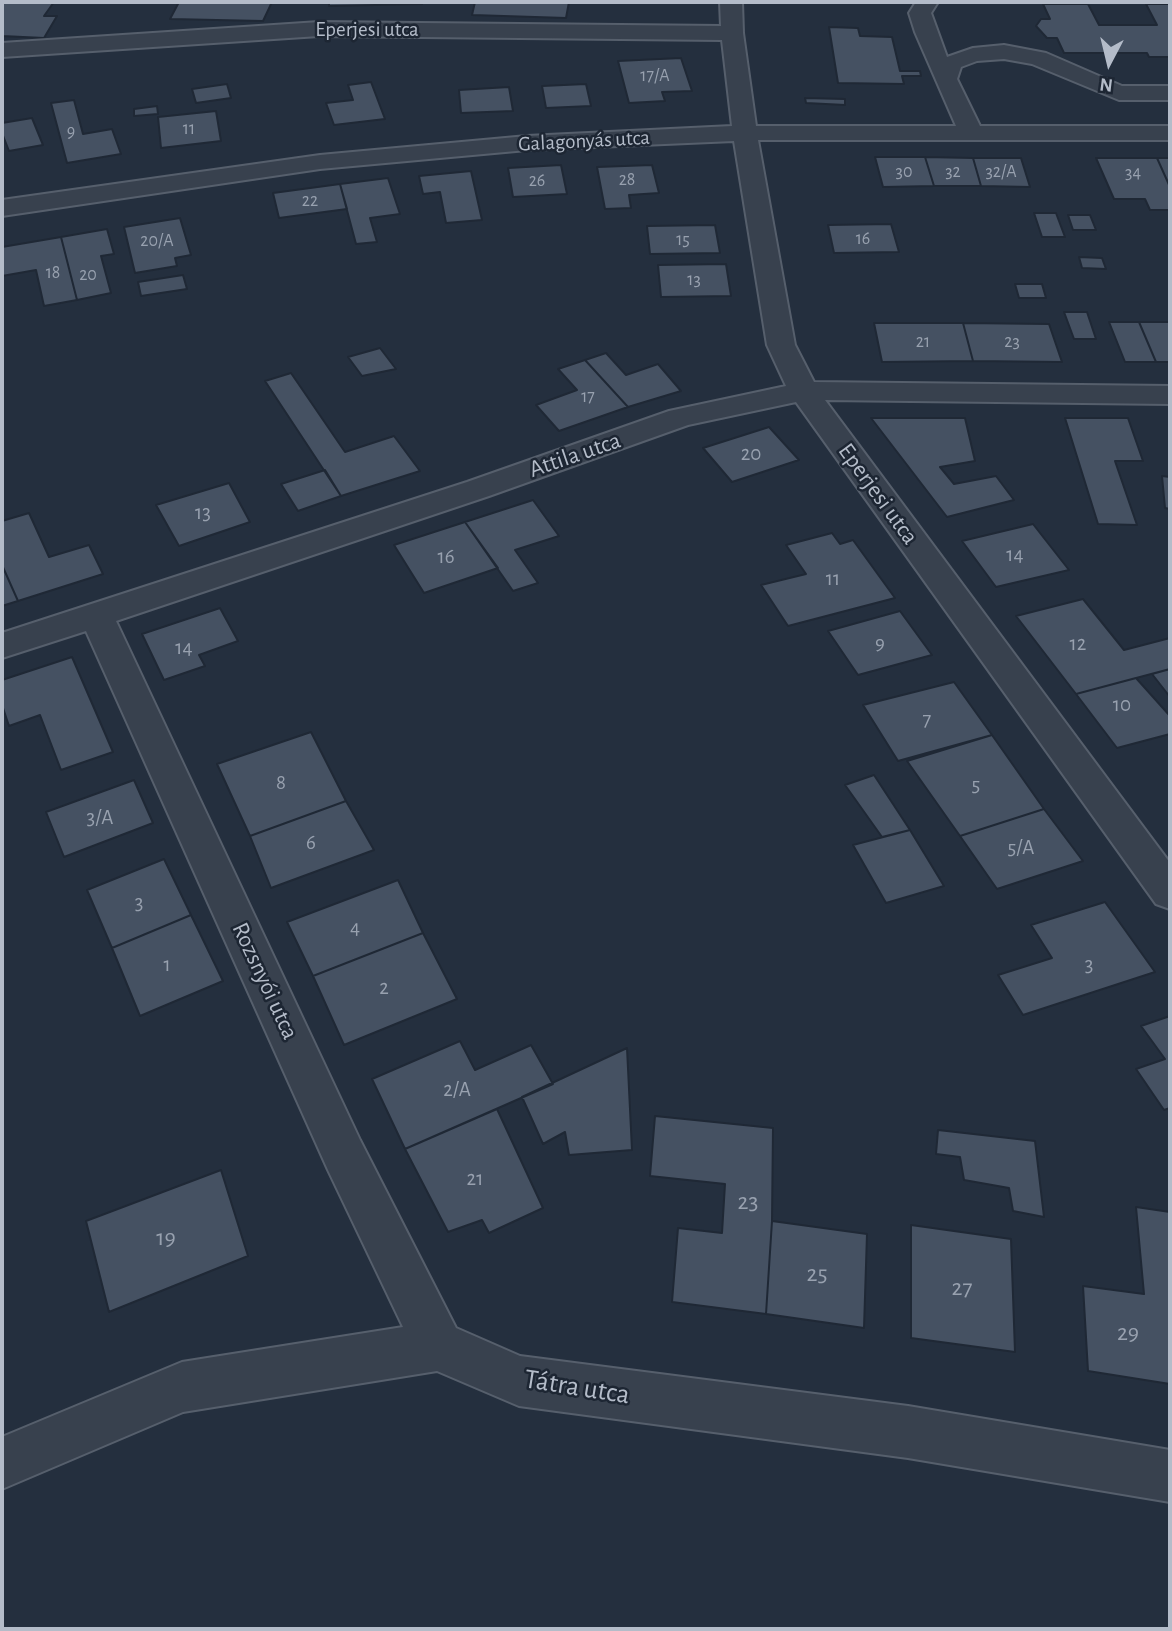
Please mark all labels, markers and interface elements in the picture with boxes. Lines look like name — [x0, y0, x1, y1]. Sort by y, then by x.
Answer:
street label: Eperjesi utca — [315, 17, 419, 43]
north arrow — [1074, 28, 1144, 98]
house number: 17/A — [640, 65, 670, 87]
text: N — [1099, 74, 1114, 95]
house number: 11 — [183, 118, 195, 140]
house number: 9 — [67, 121, 75, 143]
street label: Galagonyás utca — [517, 125, 651, 157]
house number: 30 — [896, 161, 912, 183]
house number: 32 — [945, 161, 961, 183]
house number: 32/A — [985, 161, 1017, 183]
house number: 34 — [1125, 162, 1141, 184]
house number: 28 — [619, 169, 635, 191]
house number: 26 — [529, 170, 545, 192]
house number: 22 — [302, 190, 318, 212]
house number: 16 — [856, 228, 870, 250]
house number: 15 — [676, 229, 690, 251]
house number: 20/A — [140, 230, 174, 252]
house number: 18 — [46, 262, 60, 284]
house number: 20 — [79, 264, 97, 286]
house number: 13 — [687, 269, 701, 291]
house number: 21 — [916, 331, 930, 353]
house number: 23 — [1004, 331, 1020, 353]
house number: 17 — [581, 386, 595, 408]
street label: Attila utca — [525, 426, 625, 484]
street label: Eperjesi utca — [832, 438, 924, 550]
house number: 20 — [741, 441, 761, 467]
house number: 13 — [195, 500, 211, 526]
house number: 14 — [1006, 542, 1024, 568]
house number: 16 — [437, 544, 455, 570]
house number: 11 — [826, 566, 840, 592]
house number: 9 — [875, 630, 885, 656]
house number: 12 — [1070, 631, 1086, 657]
house number: 14 — [175, 635, 193, 661]
house number: 10 — [1113, 692, 1131, 718]
house number: 7 — [923, 707, 931, 733]
house number: 8 — [276, 770, 286, 796]
house number: 5 — [972, 772, 980, 798]
house number: 3/A — [87, 805, 113, 831]
house number: 6 — [306, 830, 316, 856]
house number: 5/A — [1008, 835, 1034, 861]
house number: 3 — [135, 890, 143, 916]
house number: 4 — [350, 915, 360, 941]
street label: Rozsnyói utca — [225, 918, 305, 1044]
house number: 1 — [163, 952, 171, 978]
house number: 3 — [1085, 952, 1093, 978]
house number: 2 — [379, 975, 389, 1001]
house number: 2/A — [443, 1077, 471, 1103]
house number: 21 — [467, 1166, 483, 1192]
house number: 23 — [738, 1188, 758, 1216]
house number: 19 — [156, 1224, 176, 1252]
house number: 25 — [807, 1260, 827, 1288]
house number: 27 — [952, 1274, 972, 1302]
house number: 29 — [1117, 1319, 1139, 1347]
street label: Tátra utca — [522, 1362, 632, 1412]

